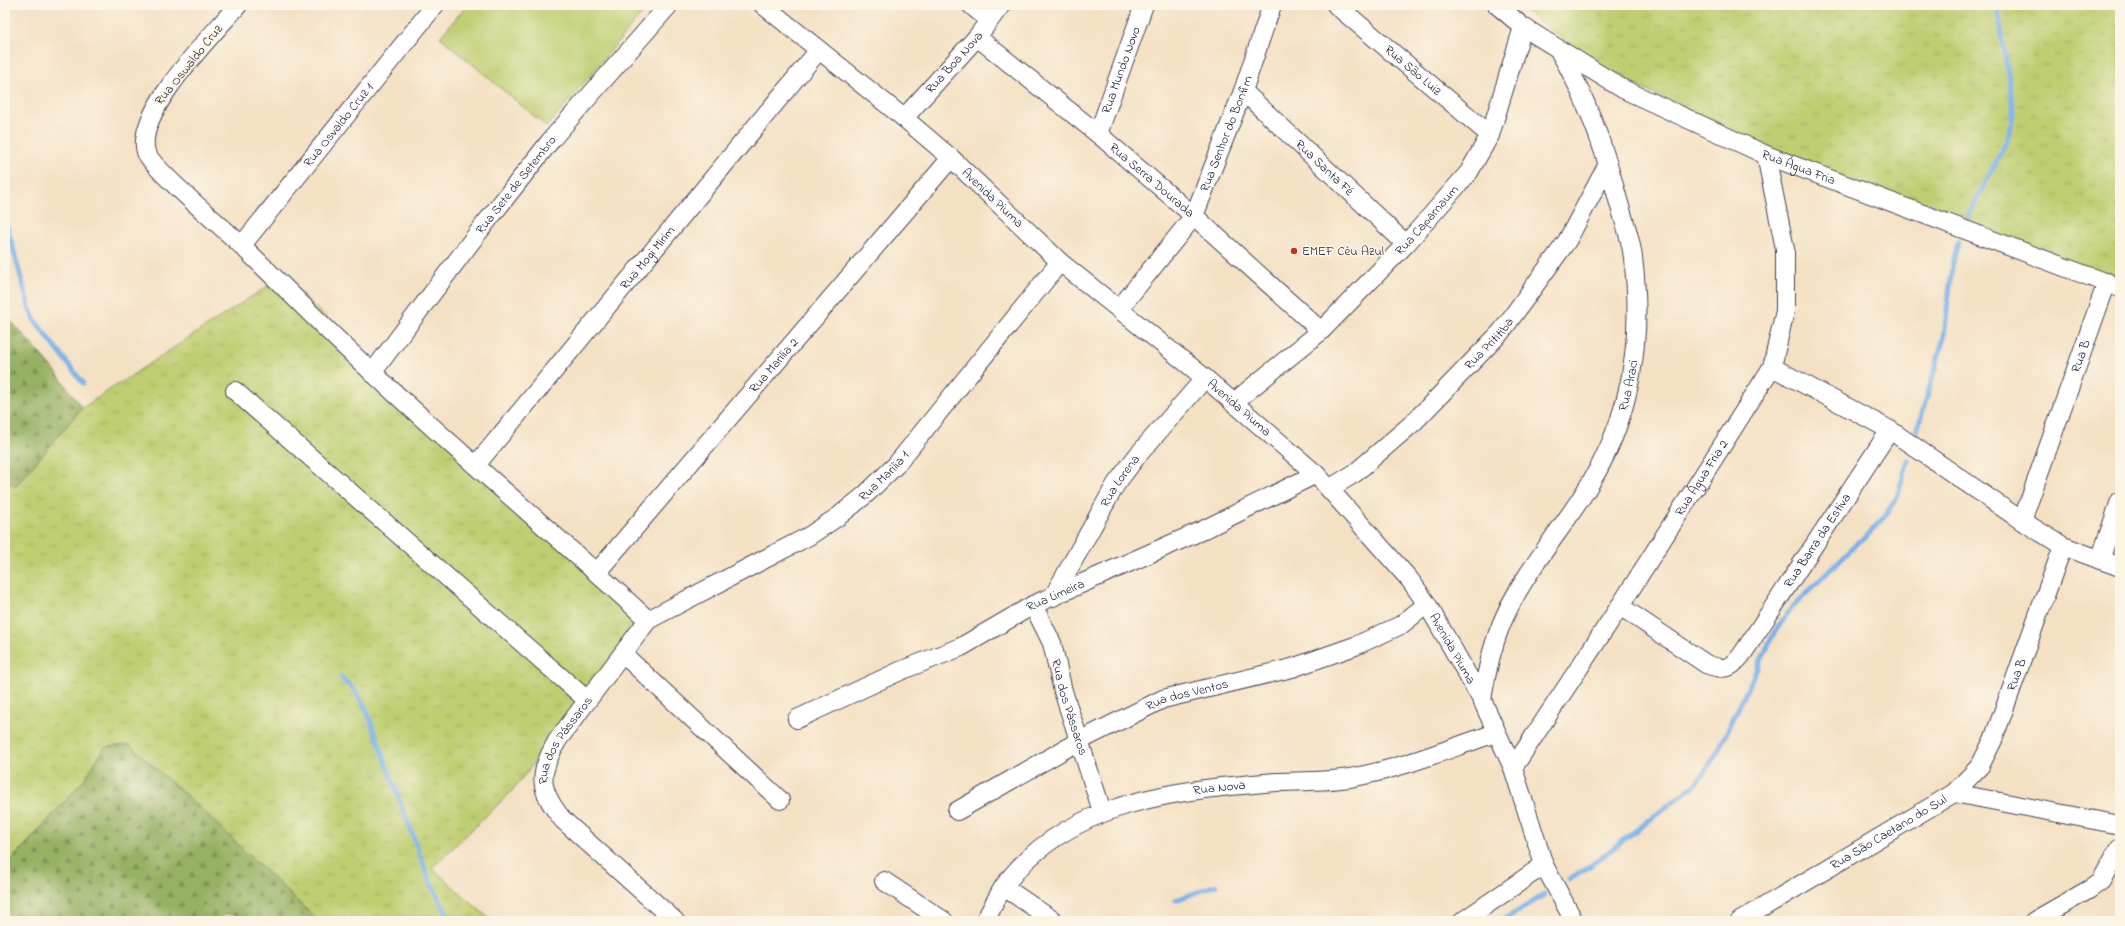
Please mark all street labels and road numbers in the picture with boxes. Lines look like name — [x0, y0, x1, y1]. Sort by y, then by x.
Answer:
street label: Rua Oswaldo Cruz — [150, 20, 228, 109]
street label: Rua Mundo Novo — [1097, 24, 1145, 116]
street label: Rua Boa Nova — [921, 27, 988, 98]
street label: Rua São Luiz — [1380, 40, 1446, 100]
street label: Rua Senhor do Bonfim — [1195, 73, 1257, 195]
street label: Rua Osvaldo Cruz 1 — [299, 79, 378, 171]
street label: Rua Sete de Setembro — [471, 131, 561, 238]
street label: Rua Santa Fé — [1291, 135, 1358, 200]
street label: Rua Serra Dourada — [1105, 138, 1199, 222]
street label: Rua Água Fria — [1759, 145, 1838, 190]
street label: Avenida Piuma — [957, 164, 1028, 232]
street label: Rua Caparnaum — [1391, 181, 1463, 260]
street label: Rua Mogi Mirim — [615, 222, 679, 294]
street label: Rua Prititiba — [1460, 313, 1518, 374]
street label: Rua Marilia 2 — [745, 333, 803, 397]
street label: Rua B — [2066, 337, 2095, 375]
street label: Rua Araci — [1613, 358, 1643, 413]
street label: Avenida Piuma — [1203, 374, 1275, 441]
street label: Rua Água Fria 2 — [1670, 436, 1733, 520]
street label: Rua Marilia 1 — [854, 446, 914, 506]
street label: Rua Lorena — [1095, 451, 1144, 511]
street label: Rua Barra da Estiva — [1779, 489, 1855, 592]
street label: Rua Limeira — [1023, 574, 1087, 616]
street label: Avenida Piuma — [1425, 609, 1480, 688]
street label: Rua B — [2002, 655, 2031, 694]
street label: Rua dos Pássaros — [1046, 657, 1093, 758]
street label: Rua dos Ventos — [1143, 674, 1231, 716]
street label: Rua dos Pássaros — [534, 692, 597, 784]
street label: Rua Nova — [1192, 775, 1246, 800]
street label: Rua São Caetano do Sul — [1827, 790, 1950, 874]

